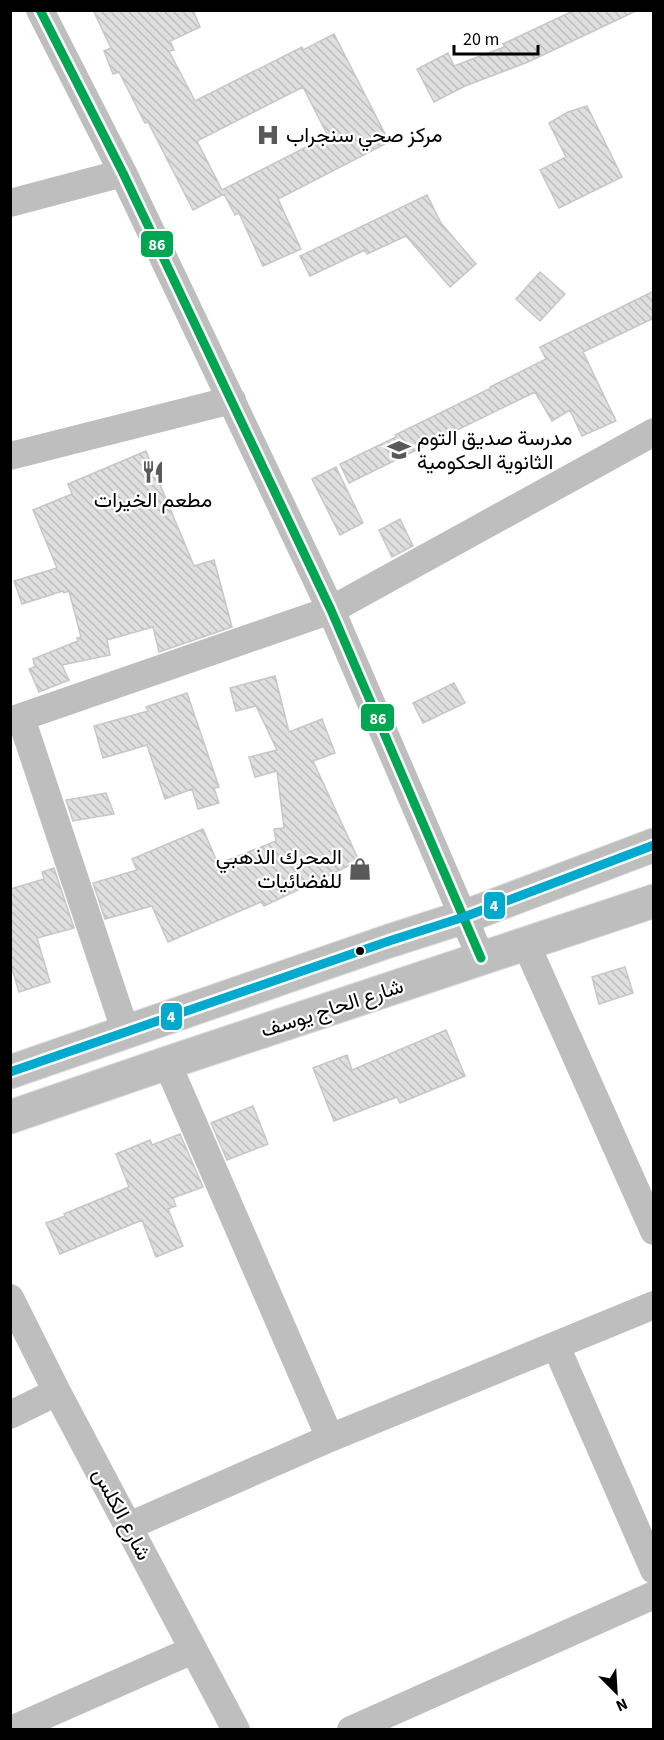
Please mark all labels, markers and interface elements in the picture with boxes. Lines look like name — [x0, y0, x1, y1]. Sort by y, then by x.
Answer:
scale bar — [454, 18, 538, 56]
text: 20 m — [463, 27, 499, 52]
place label: مركز صحي سنجراب — [286, 120, 443, 152]
hospital icon: مركز صحي سنجراب — [255, 122, 281, 148]
line badge: 86 — [140, 230, 174, 258]
text: 86 — [149, 234, 165, 256]
place label: مدرسة صديق التوم الثانوية الحكومية — [417, 423, 573, 477]
school or university icon: مدرسة صديق التوم الثانوية الحكومية — [386, 437, 412, 463]
restaurant icon: مطعم الخيرات — [140, 459, 166, 485]
place label: مطعم الخيرات — [94, 485, 212, 515]
line badge: 86 — [360, 703, 395, 732]
text: 86 — [370, 708, 386, 730]
place label: المحرك الذهبي للفضائيات — [216, 842, 342, 896]
shop icon: المحرك الذهبي للفضائيات — [347, 856, 373, 882]
line badge: 4 — [483, 891, 506, 920]
text: 4 — [490, 895, 499, 917]
unlabelled marker — [354, 945, 366, 957]
street label: شارع الحاج يوسف — [257, 971, 407, 1045]
line badge: 4 — [160, 1002, 183, 1031]
text: 4 — [167, 1006, 176, 1028]
street label: شارع الكلس — [85, 1462, 159, 1566]
north arrow — [586, 1662, 646, 1722]
text: N — [612, 1693, 631, 1717]

